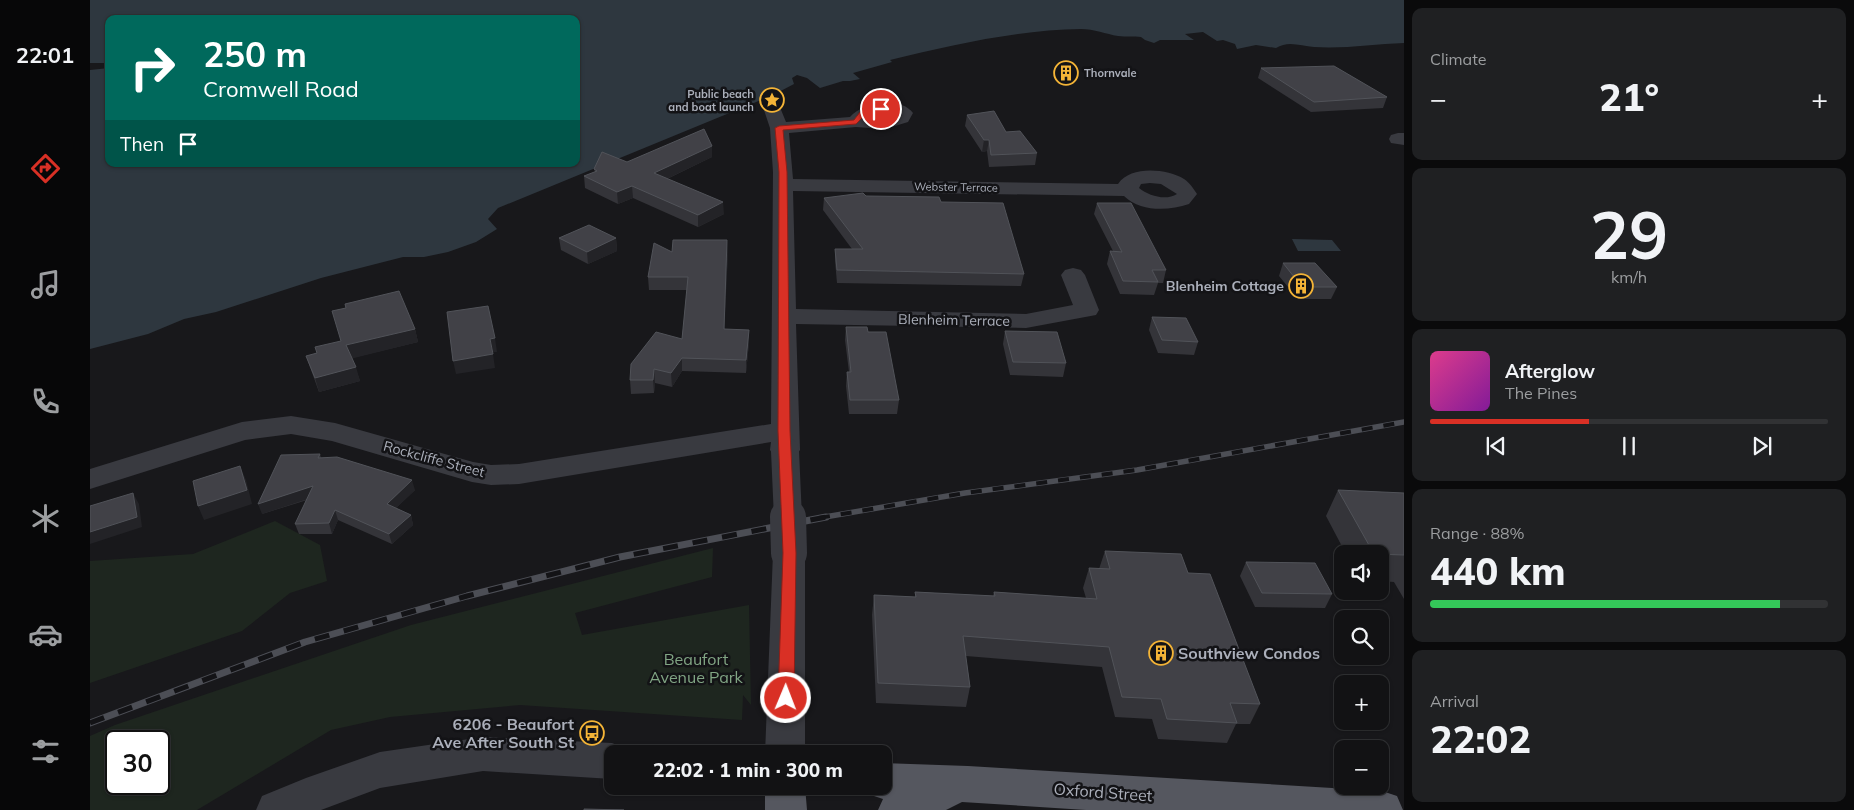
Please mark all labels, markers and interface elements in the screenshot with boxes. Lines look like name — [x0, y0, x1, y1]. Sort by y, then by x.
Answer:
text: 250 m — [203, 32, 307, 76]
icon: right — [120, 35, 185, 100]
text: 22:01 — [16, 41, 74, 69]
text: Climate — [1430, 49, 1486, 69]
building icon: Thornvale — [1053, 60, 1079, 86]
place label: Thornvale — [1084, 66, 1136, 80]
text: 21° — [1599, 73, 1659, 121]
text: Cromwell Road — [203, 75, 359, 103]
text: − — [1430, 81, 1447, 116]
text: + — [1811, 81, 1828, 116]
place label: Public beach and boat launch — [668, 87, 754, 114]
place icon: Public beach and boat launch — [759, 87, 785, 113]
pin — [860, 88, 902, 130]
icon: arrive — [867, 95, 895, 123]
icon: arrive — [174, 130, 202, 158]
text: Then — [120, 132, 164, 156]
icon: directions — [28, 151, 63, 186]
street label: Webster Terrace — [914, 179, 998, 195]
text: 29 — [1590, 194, 1668, 275]
icon: music — [28, 267, 63, 302]
text: km/h — [1611, 267, 1647, 287]
building icon: Blenheim Cottage — [1288, 273, 1314, 299]
place label: Blenheim Cottage — [1166, 277, 1284, 295]
street label: Blenheim Terrace — [898, 310, 1010, 330]
text: Afterglow — [1505, 359, 1595, 383]
text: The Pines — [1505, 383, 1577, 403]
icon: phone — [28, 384, 63, 419]
icon: previous — [1482, 432, 1510, 460]
icon: pause — [1615, 432, 1643, 460]
icon: next — [1748, 432, 1776, 460]
street label: Rockcliffe Street — [381, 437, 487, 481]
icon: climate — [28, 501, 63, 536]
text: Range · 88% — [1430, 523, 1525, 543]
map controls — [1334, 545, 1389, 795]
button: sound — [1334, 545, 1389, 600]
text: 440 km — [1430, 547, 1566, 595]
button: search — [1334, 610, 1389, 665]
icon: car — [28, 617, 63, 652]
building icon: Southview Condos — [1148, 640, 1174, 666]
place label: Southview Condos — [1178, 643, 1320, 663]
park label: Beaufort Avenue Park — [649, 649, 744, 687]
position arrow — [759, 671, 811, 723]
button: + — [1334, 675, 1389, 730]
text: Arrival — [1430, 691, 1479, 711]
place label: 6206 - Beaufort Ave After South St — [432, 714, 574, 752]
text: 22:02 — [1430, 715, 1531, 763]
bus stop icon: 6206 - Beaufort Ave After South St — [579, 720, 605, 746]
speed limit sign: 30 — [105, 730, 170, 795]
icon: filters — [28, 734, 63, 769]
button: − — [1334, 740, 1389, 795]
text: 22:02 · 1 min · 300 m — [653, 758, 843, 782]
street label: Oxford Street — [1053, 779, 1153, 805]

